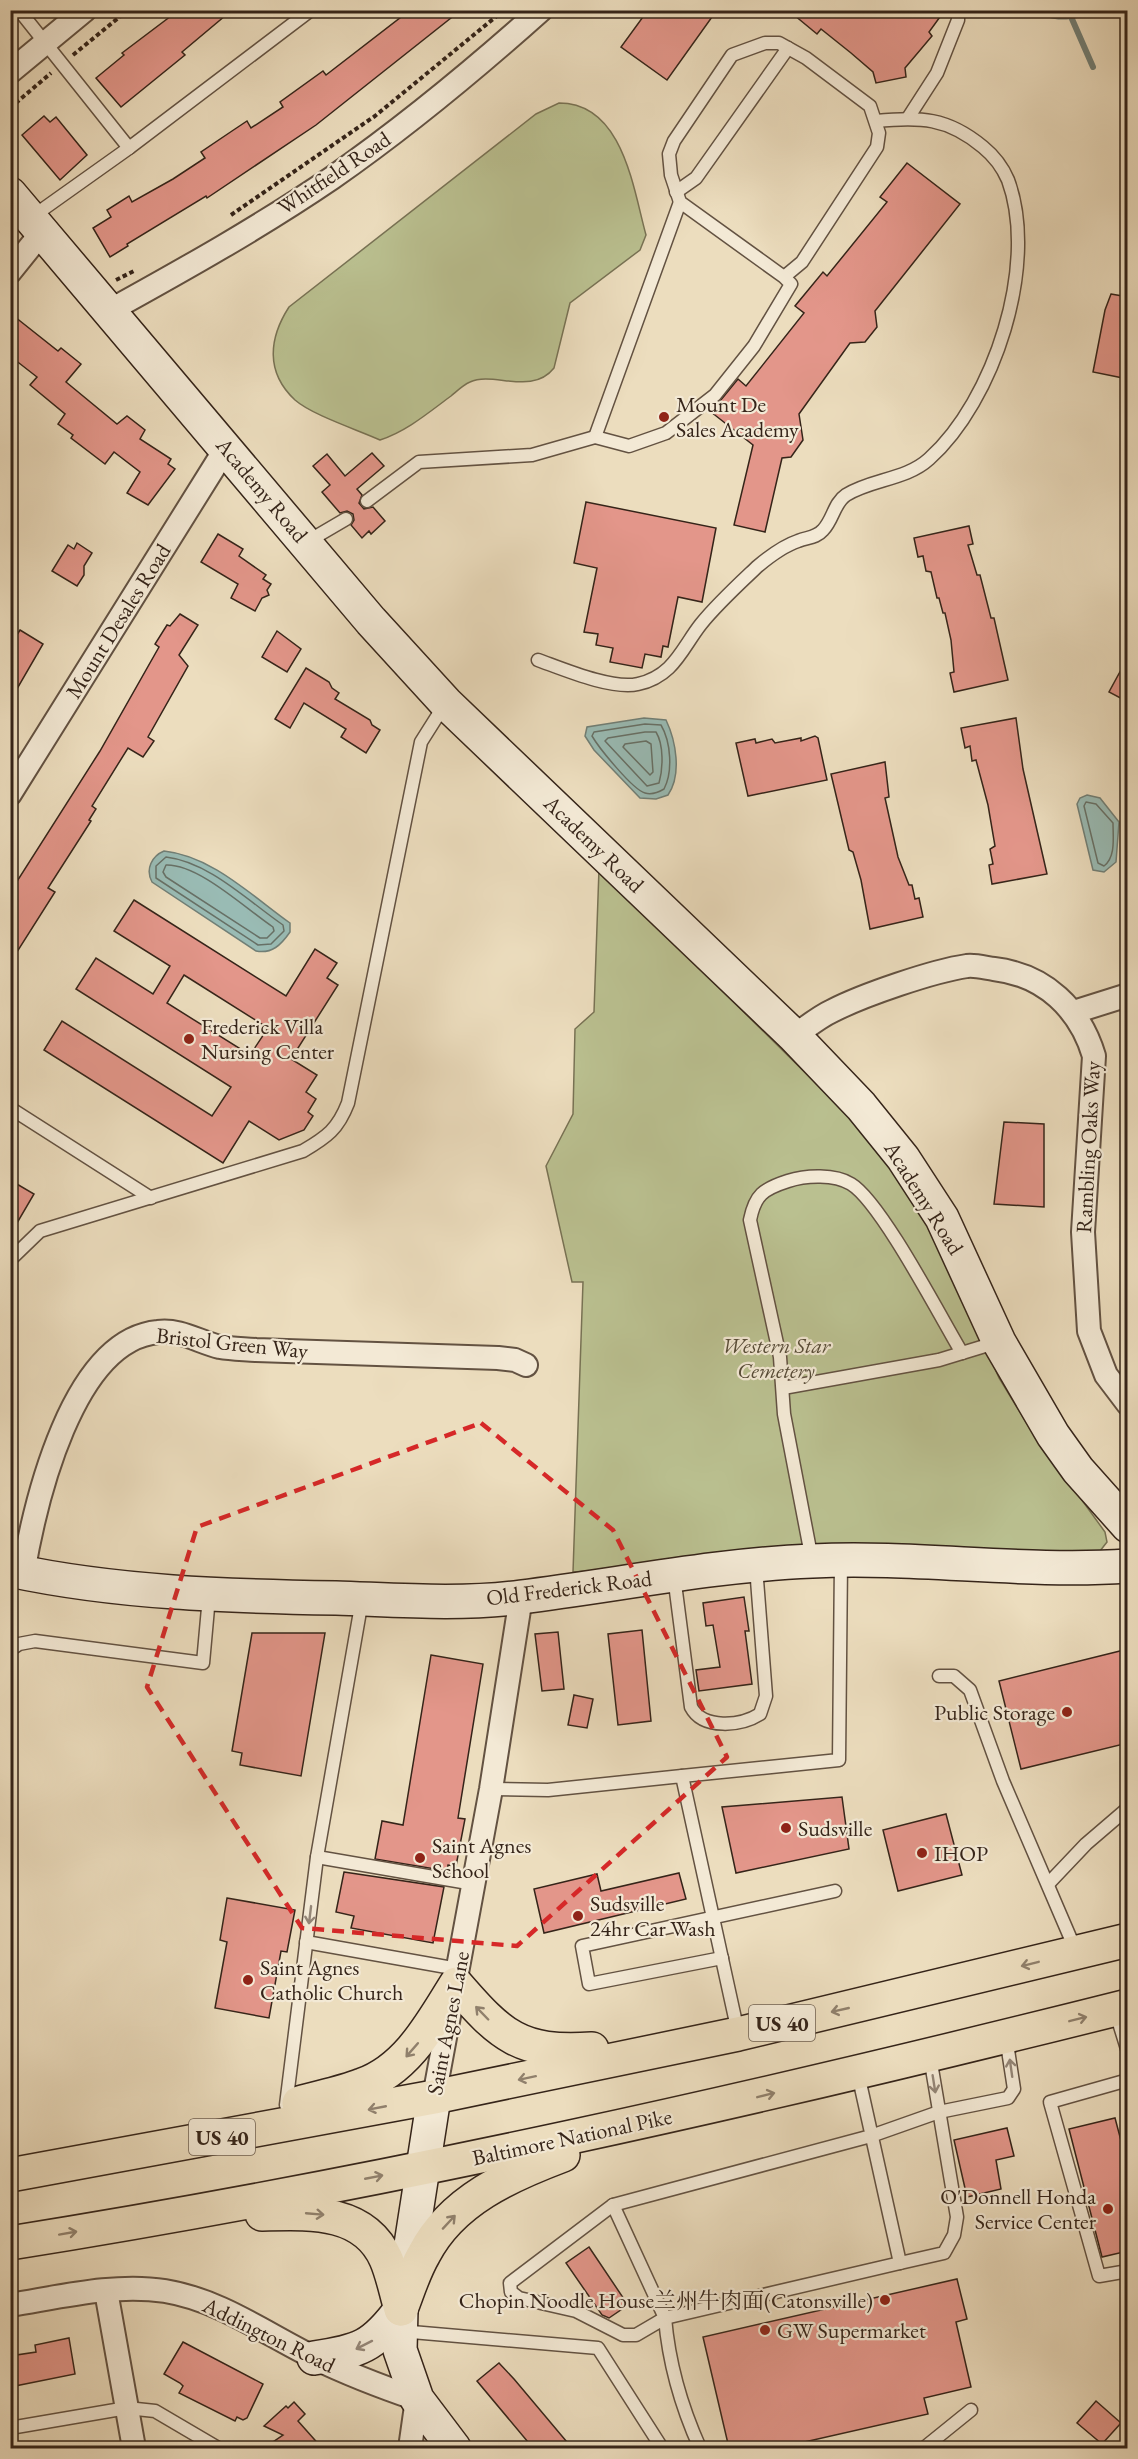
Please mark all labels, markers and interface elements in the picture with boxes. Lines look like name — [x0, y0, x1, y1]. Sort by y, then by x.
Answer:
street label: Whitfield Road — [272, 124, 397, 222]
place label: Mount De Sales Academy — [676, 390, 799, 444]
marker: Mount De Sales Academy — [657, 410, 671, 424]
street label: Academy Road — [209, 431, 315, 549]
street label: Mount Desales Road — [59, 537, 178, 704]
street label: Academy Road — [537, 788, 651, 900]
place label: Frederick Villa Nursing Center — [201, 1012, 335, 1066]
marker: Frederick Villa Nursing Center — [182, 1032, 196, 1046]
street label: Rambling Oaks Way — [1069, 1060, 1107, 1234]
street label: Academy Road — [877, 1135, 971, 1261]
street label: Bristol Green Way — [155, 1321, 310, 1365]
park label: Western Star Cemetery — [722, 1331, 832, 1385]
street label: Old Frederick Road — [484, 1563, 654, 1613]
place label: Public Storage — [934, 1698, 1055, 1727]
marker: Public Storage — [1060, 1705, 1074, 1719]
place label: Sudsville — [798, 1814, 873, 1843]
marker: Sudsville — [779, 1821, 793, 1835]
place label: Saint Agnes School — [432, 1831, 531, 1885]
place label: IHOP — [934, 1839, 988, 1868]
marker: IHOP — [915, 1846, 929, 1860]
marker: Saint Agnes School — [413, 1851, 427, 1865]
place label: Sudsville 24hr Car Wash — [590, 1889, 716, 1943]
one-way arrow — [304, 1905, 315, 1925]
marker: Sudsville 24hr Car Wash — [571, 1909, 585, 1923]
street label: Saint Agnes Lane — [420, 1948, 476, 2097]
place label: Saint Agnes Catholic Church — [260, 1953, 403, 2007]
one-way arrow — [1021, 1959, 1040, 1971]
marker: Saint Agnes Catholic Church — [241, 1973, 255, 1987]
one-way arrow — [831, 2004, 850, 2016]
road number: US 40 — [749, 2005, 815, 2041]
one-way arrow — [475, 2006, 489, 2021]
one-way arrow — [1068, 2012, 1087, 2024]
one-way arrow — [405, 2042, 418, 2058]
one-way arrow — [1005, 2059, 1016, 2079]
one-way arrow — [517, 2073, 537, 2084]
one-way arrow — [929, 2073, 940, 2093]
one-way arrow — [757, 2088, 776, 2100]
street label: Baltimore National Pike — [469, 2102, 675, 2172]
one-way arrow — [367, 2103, 387, 2114]
road number: US 40 — [189, 2119, 255, 2155]
one-way arrow — [364, 2171, 384, 2182]
place label: O'Donnell Honda Service Center — [940, 2182, 1097, 2236]
marker: O'Donnell Honda Service Center — [1101, 2202, 1115, 2216]
one-way arrow — [305, 2209, 324, 2220]
one-way arrow — [442, 2215, 456, 2230]
one-way arrow — [58, 2227, 78, 2238]
place label: Chopin Noodle House兰州牛肉面(Catonsville) — [459, 2286, 873, 2315]
street label: Addington Road — [197, 2290, 341, 2380]
marker: Chopin Noodle House兰州牛肉面(Catonsville) — [878, 2293, 892, 2307]
place label: GW Supermarket — [777, 2316, 926, 2345]
marker: GW Supermarket — [758, 2323, 772, 2337]
one-way arrow — [356, 2340, 374, 2351]

